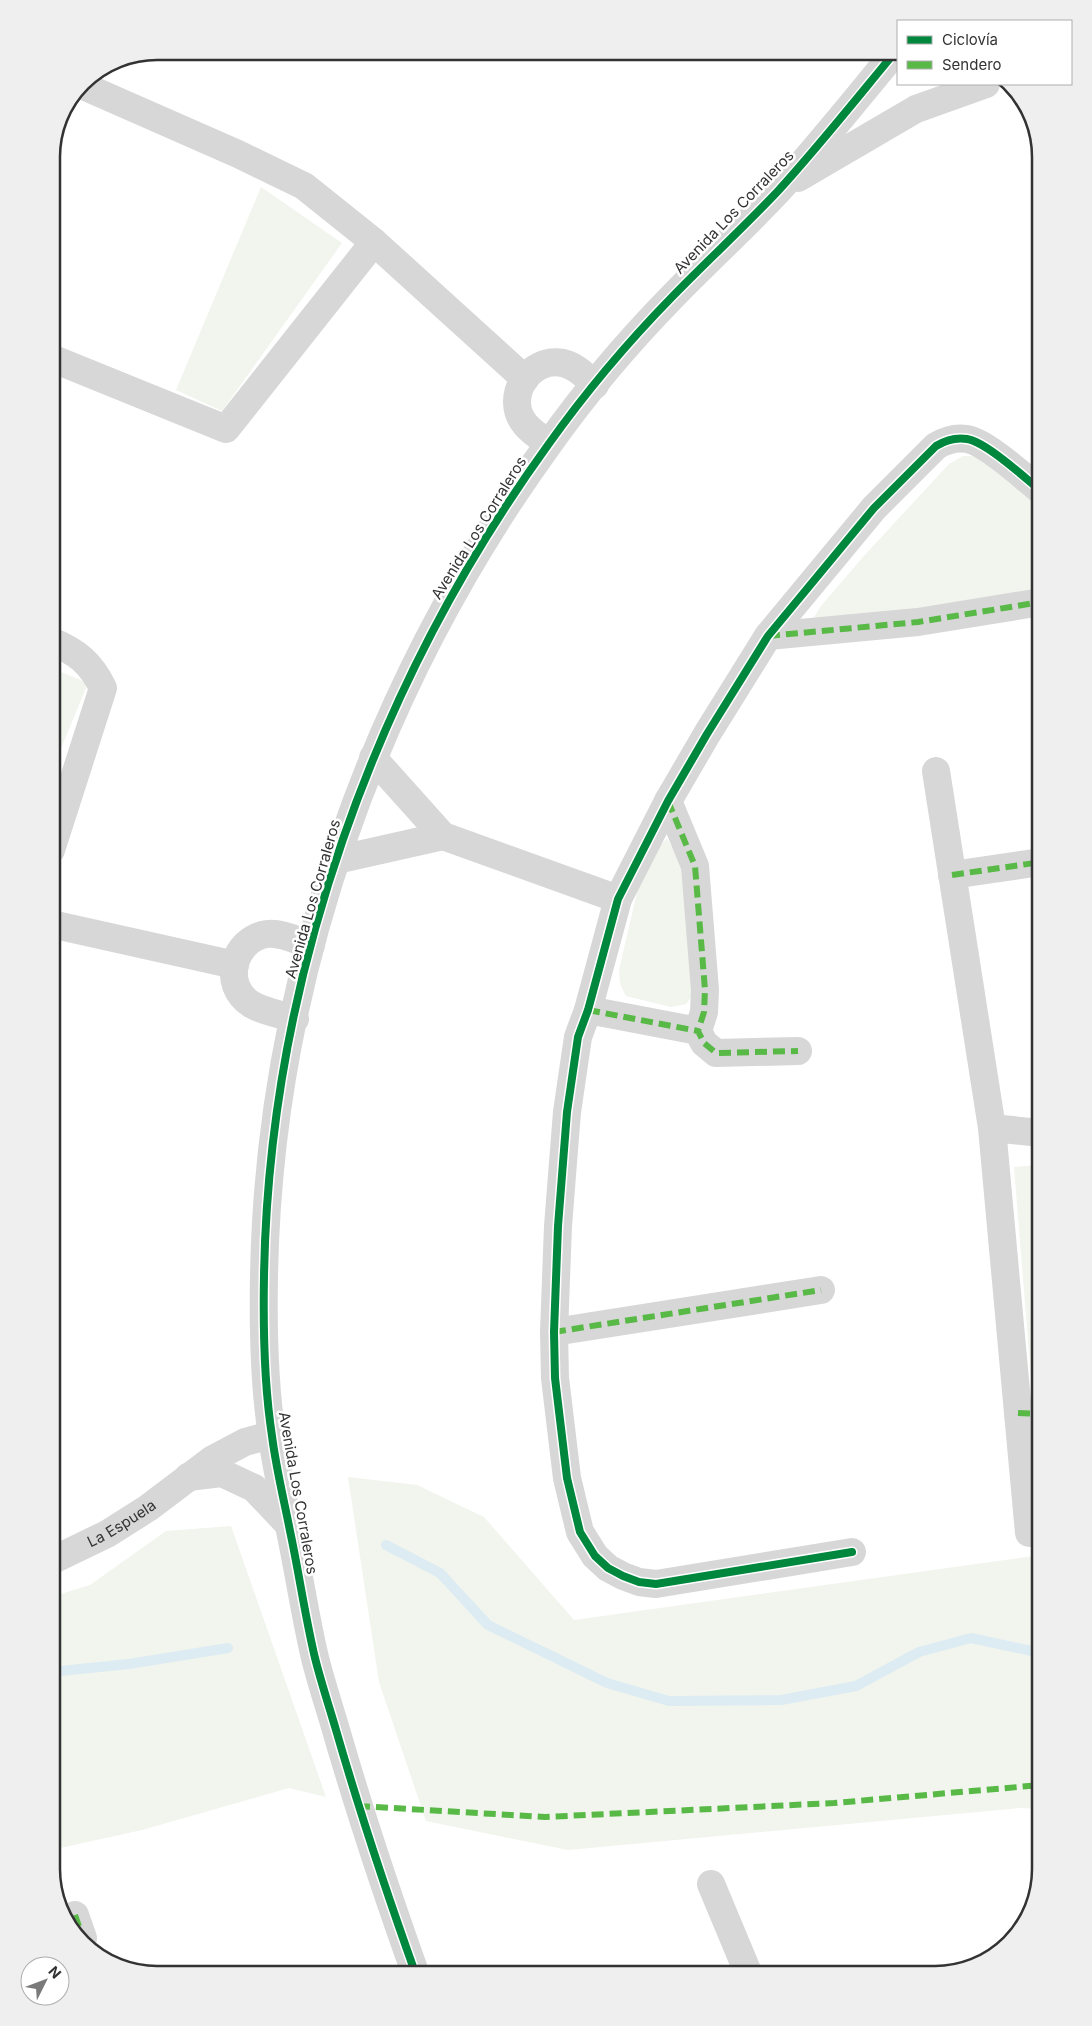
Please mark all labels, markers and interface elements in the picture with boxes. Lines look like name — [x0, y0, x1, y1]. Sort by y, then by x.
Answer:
legend — [897, 20, 1072, 85]
text: Ciclovía — [942, 30, 998, 49]
text: Sendero — [942, 55, 1002, 74]
street label: Avenida Los Corraleros — [670, 146, 798, 278]
street label: Avenida Los Corraleros — [427, 453, 530, 603]
street label: Avenida Los Corraleros — [281, 817, 344, 981]
street label: Avenida Los Corraleros — [275, 1410, 322, 1576]
street label: La Espuela — [84, 1495, 160, 1551]
north arrow — [20, 1956, 70, 2006]
text: N — [45, 1962, 65, 1982]

